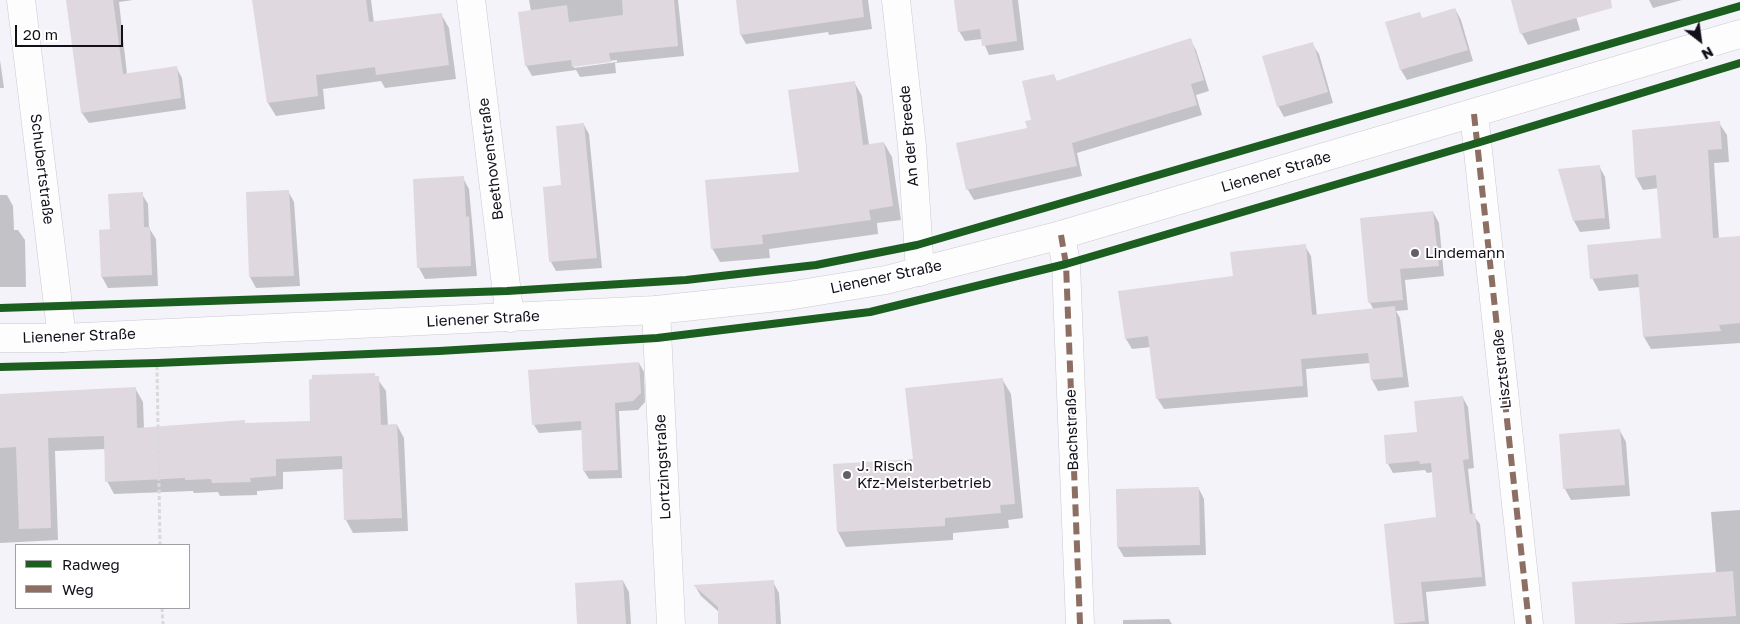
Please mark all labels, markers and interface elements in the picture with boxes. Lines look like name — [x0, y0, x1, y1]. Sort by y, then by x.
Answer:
scale bar — [18, 15, 125, 47]
north arrow — [1675, 15, 1725, 65]
text: 20 m — [23, 25, 58, 43]
text: N — [1699, 43, 1717, 63]
street label: An der Breede — [896, 85, 922, 187]
street label: Beethovenstraße — [475, 97, 507, 221]
street label: Schubertstraße — [26, 112, 58, 226]
street label: Lienener Straße — [1219, 148, 1333, 196]
place label: Lindemann — [1425, 244, 1505, 262]
marker: Lindemann — [1409, 247, 1421, 259]
street label: Lienener Straße — [829, 256, 943, 298]
street label: Lienener Straße — [426, 307, 540, 331]
street label: Lienener Straße — [22, 325, 136, 347]
street label: Lisztstraße — [1489, 328, 1515, 410]
street label: Bachstraße — [1062, 389, 1082, 471]
street label: Lortzingstraße — [651, 414, 675, 520]
place label: J. Risch Kfz-Meisterbetrieb — [857, 457, 991, 492]
marker: J. Risch Kfz-Meisterbetrieb — [841, 469, 853, 481]
legend — [15, 544, 190, 609]
text: Radweg — [62, 555, 120, 573]
text: Weg — [62, 580, 94, 598]

